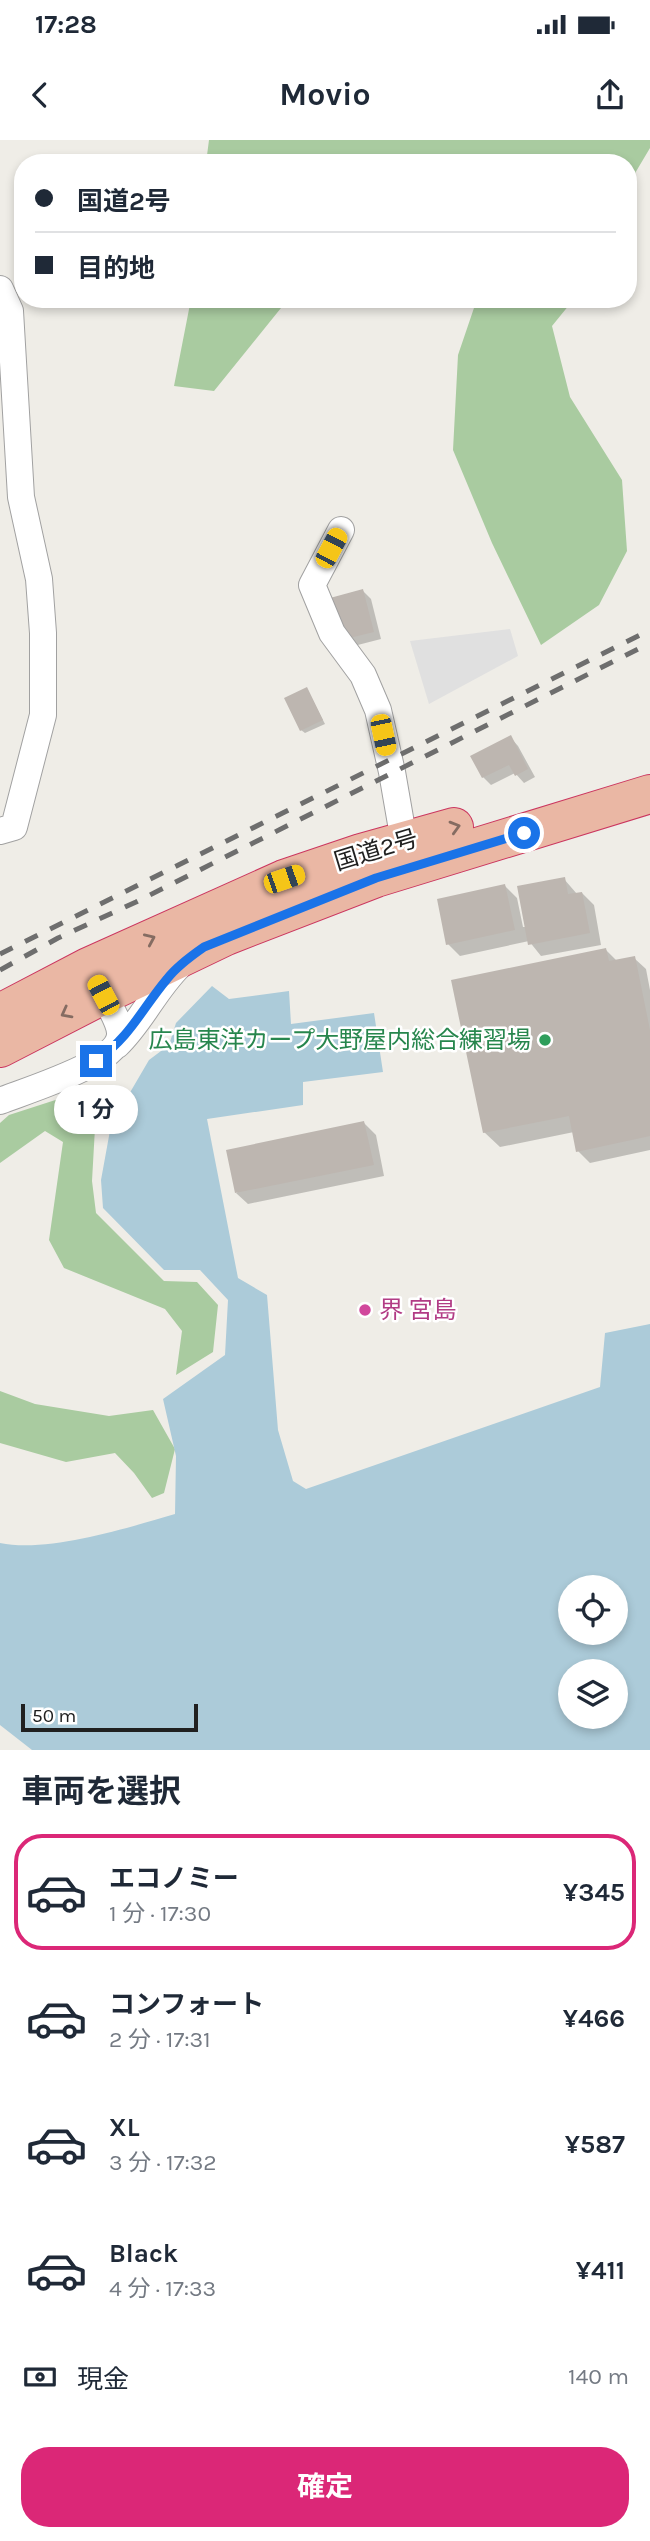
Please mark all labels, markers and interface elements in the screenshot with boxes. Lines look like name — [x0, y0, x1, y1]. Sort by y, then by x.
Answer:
text: 17:28 — [35, 9, 97, 40]
icon: back — [21, 76, 59, 114]
text: Movio — [279, 76, 371, 113]
icon: share — [591, 76, 629, 114]
text: 国道2号 — [77, 186, 171, 217]
text: 目的地 — [77, 253, 155, 284]
car — [312, 525, 351, 571]
car — [369, 712, 398, 758]
route start — [508, 817, 540, 849]
one-way arrow — [449, 820, 461, 835]
street label: 国道2号 — [331, 824, 421, 876]
car — [261, 862, 308, 896]
one-way arrow — [143, 933, 156, 947]
car — [84, 972, 123, 1018]
one-way arrow — [61, 1005, 73, 1019]
place label: 広島東洋カープ大野屋内総合練習場 — [148, 1026, 531, 1054]
marker: 広島東洋カープ大野屋内総合練習場 — [537, 1032, 553, 1048]
route end — [80, 1045, 112, 1077]
callout: 1 分 — [54, 1086, 138, 1135]
text: 1 分 — [77, 1096, 115, 1123]
place label: 界 宮島 — [379, 1296, 457, 1324]
marker: 界 宮島 — [357, 1302, 373, 1318]
map controls — [558, 1575, 628, 1729]
button: locate — [558, 1575, 628, 1645]
button: layers — [558, 1659, 628, 1729]
scale bar — [21, 1701, 198, 1733]
text: 50 m — [32, 1705, 76, 1727]
text: 車両を選択 — [21, 1773, 181, 1810]
icon: car — [25, 1861, 88, 1924]
text: エコノミー — [109, 1863, 239, 1894]
text: ¥345 — [563, 1877, 625, 1908]
text: 1 分 · 17:30 — [109, 1900, 211, 1927]
icon: car — [25, 1987, 88, 2050]
text: コンフォート — [109, 1989, 264, 2020]
text: ¥466 — [563, 2003, 625, 2034]
text: 2 分 · 17:31 — [109, 2026, 211, 2053]
text: XL — [109, 2112, 140, 2143]
icon: car — [25, 2113, 88, 2176]
text: ¥587 — [565, 2129, 625, 2160]
text: 3 分 · 17:32 — [109, 2149, 217, 2176]
text: Black — [109, 2238, 178, 2269]
icon: car — [25, 2239, 88, 2302]
text: ¥411 — [576, 2255, 625, 2286]
text: 4 分 · 17:33 — [109, 2275, 216, 2302]
icon: cash — [21, 2358, 59, 2396]
text: 140 m — [568, 2363, 629, 2390]
text: 現金 — [77, 2364, 129, 2395]
button: 確定 — [21, 2447, 629, 2527]

